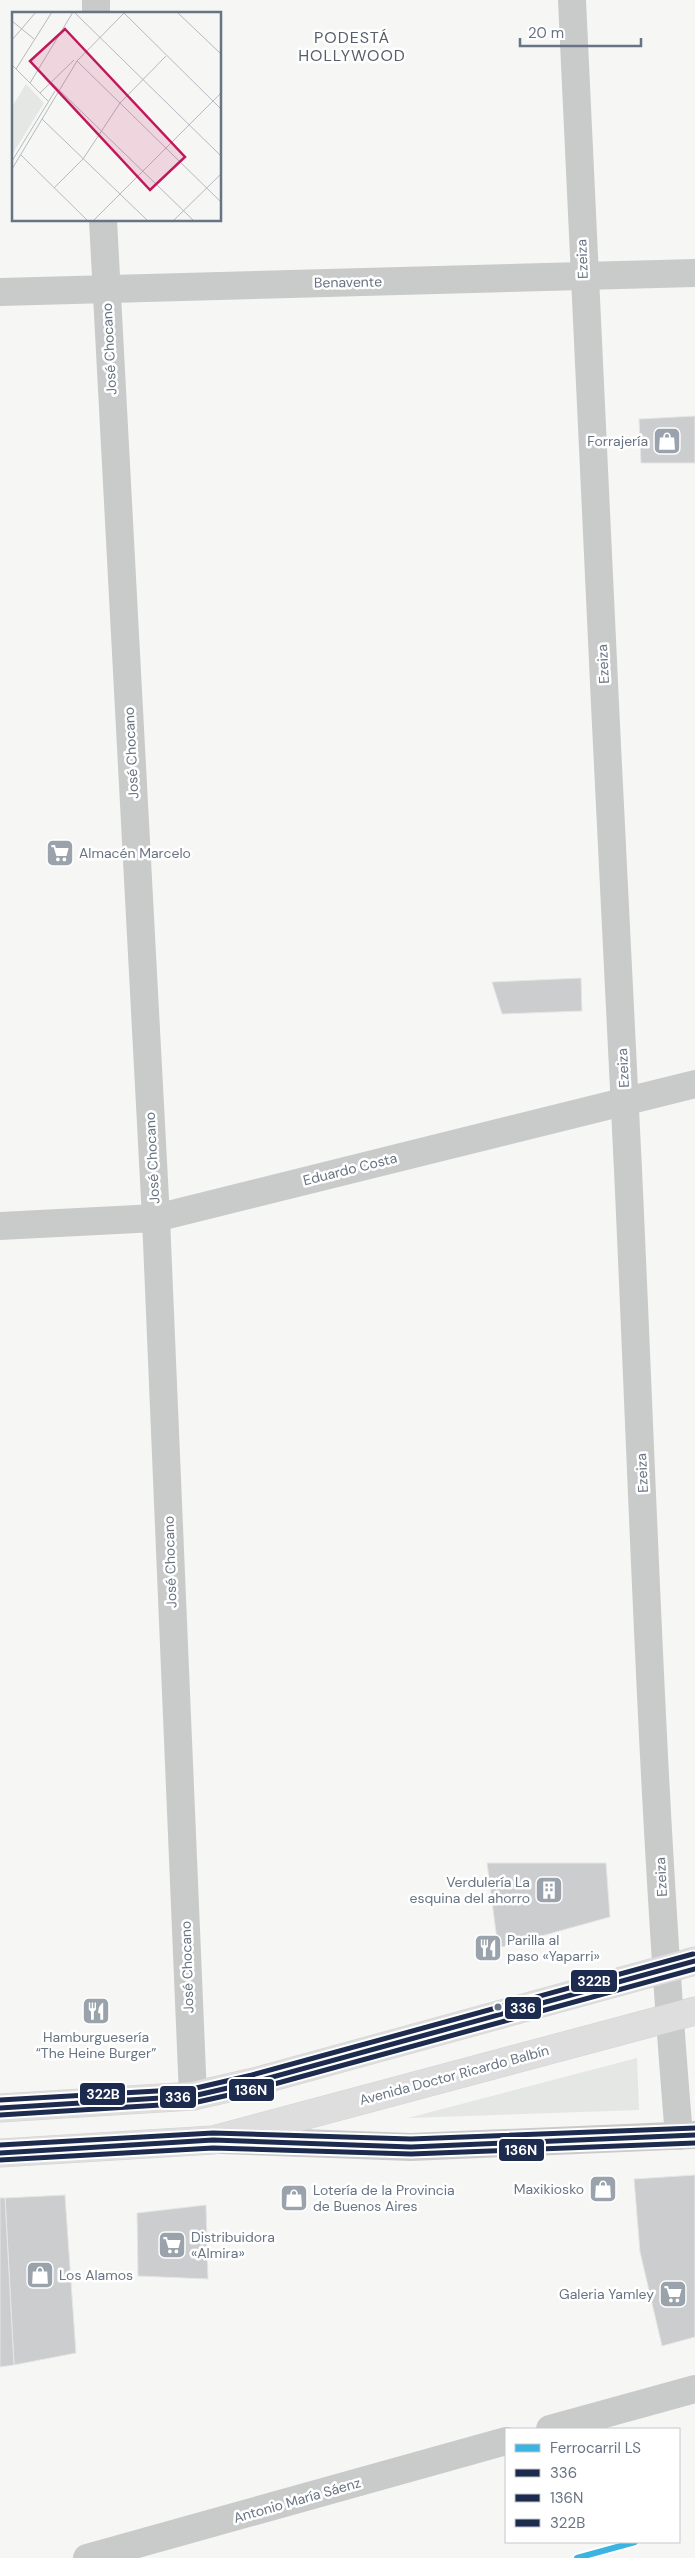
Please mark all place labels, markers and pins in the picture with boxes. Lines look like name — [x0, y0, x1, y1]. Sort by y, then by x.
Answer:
shop icon: Forrajería — [652, 426, 682, 456]
place label: Forrajería — [587, 432, 648, 450]
supermarket icon: Almacén Marcelo — [45, 838, 75, 868]
place label: Almacén Marcelo — [79, 844, 191, 862]
place label: Verdulería La esquina del ahorro — [410, 1873, 530, 1907]
building icon: Verdulería La esquina del ahorro — [534, 1875, 564, 1905]
place label: Parilla al paso «Yaparri» — [507, 1931, 600, 1965]
restaurant icon: Parilla al paso «Yaparri» — [473, 1933, 503, 1963]
restaurant icon: Hamburguesería “The Heine Burger” — [81, 1996, 111, 2026]
unlabelled marker — [493, 2002, 503, 2012]
place label: Hamburguesería “The Heine Burger” — [36, 2028, 156, 2062]
shop icon: Maxikiosko — [588, 2174, 618, 2204]
place label: Maxikiosko — [514, 2180, 584, 2198]
place label: Lotería de la Provincia de Buenos Aires — [313, 2181, 455, 2215]
shop icon: Lotería de la Provincia de Buenos Aires — [279, 2183, 309, 2213]
place label: Distribuidora «Almira» — [191, 2228, 275, 2262]
supermarket icon: Distribuidora «Almira» — [157, 2230, 187, 2260]
shop icon: Los Alamos — [25, 2260, 55, 2290]
place label: Los Alamos — [59, 2266, 133, 2284]
supermarket icon: Galeria Yamley — [658, 2279, 688, 2309]
place label: Galeria Yamley — [559, 2285, 654, 2303]

